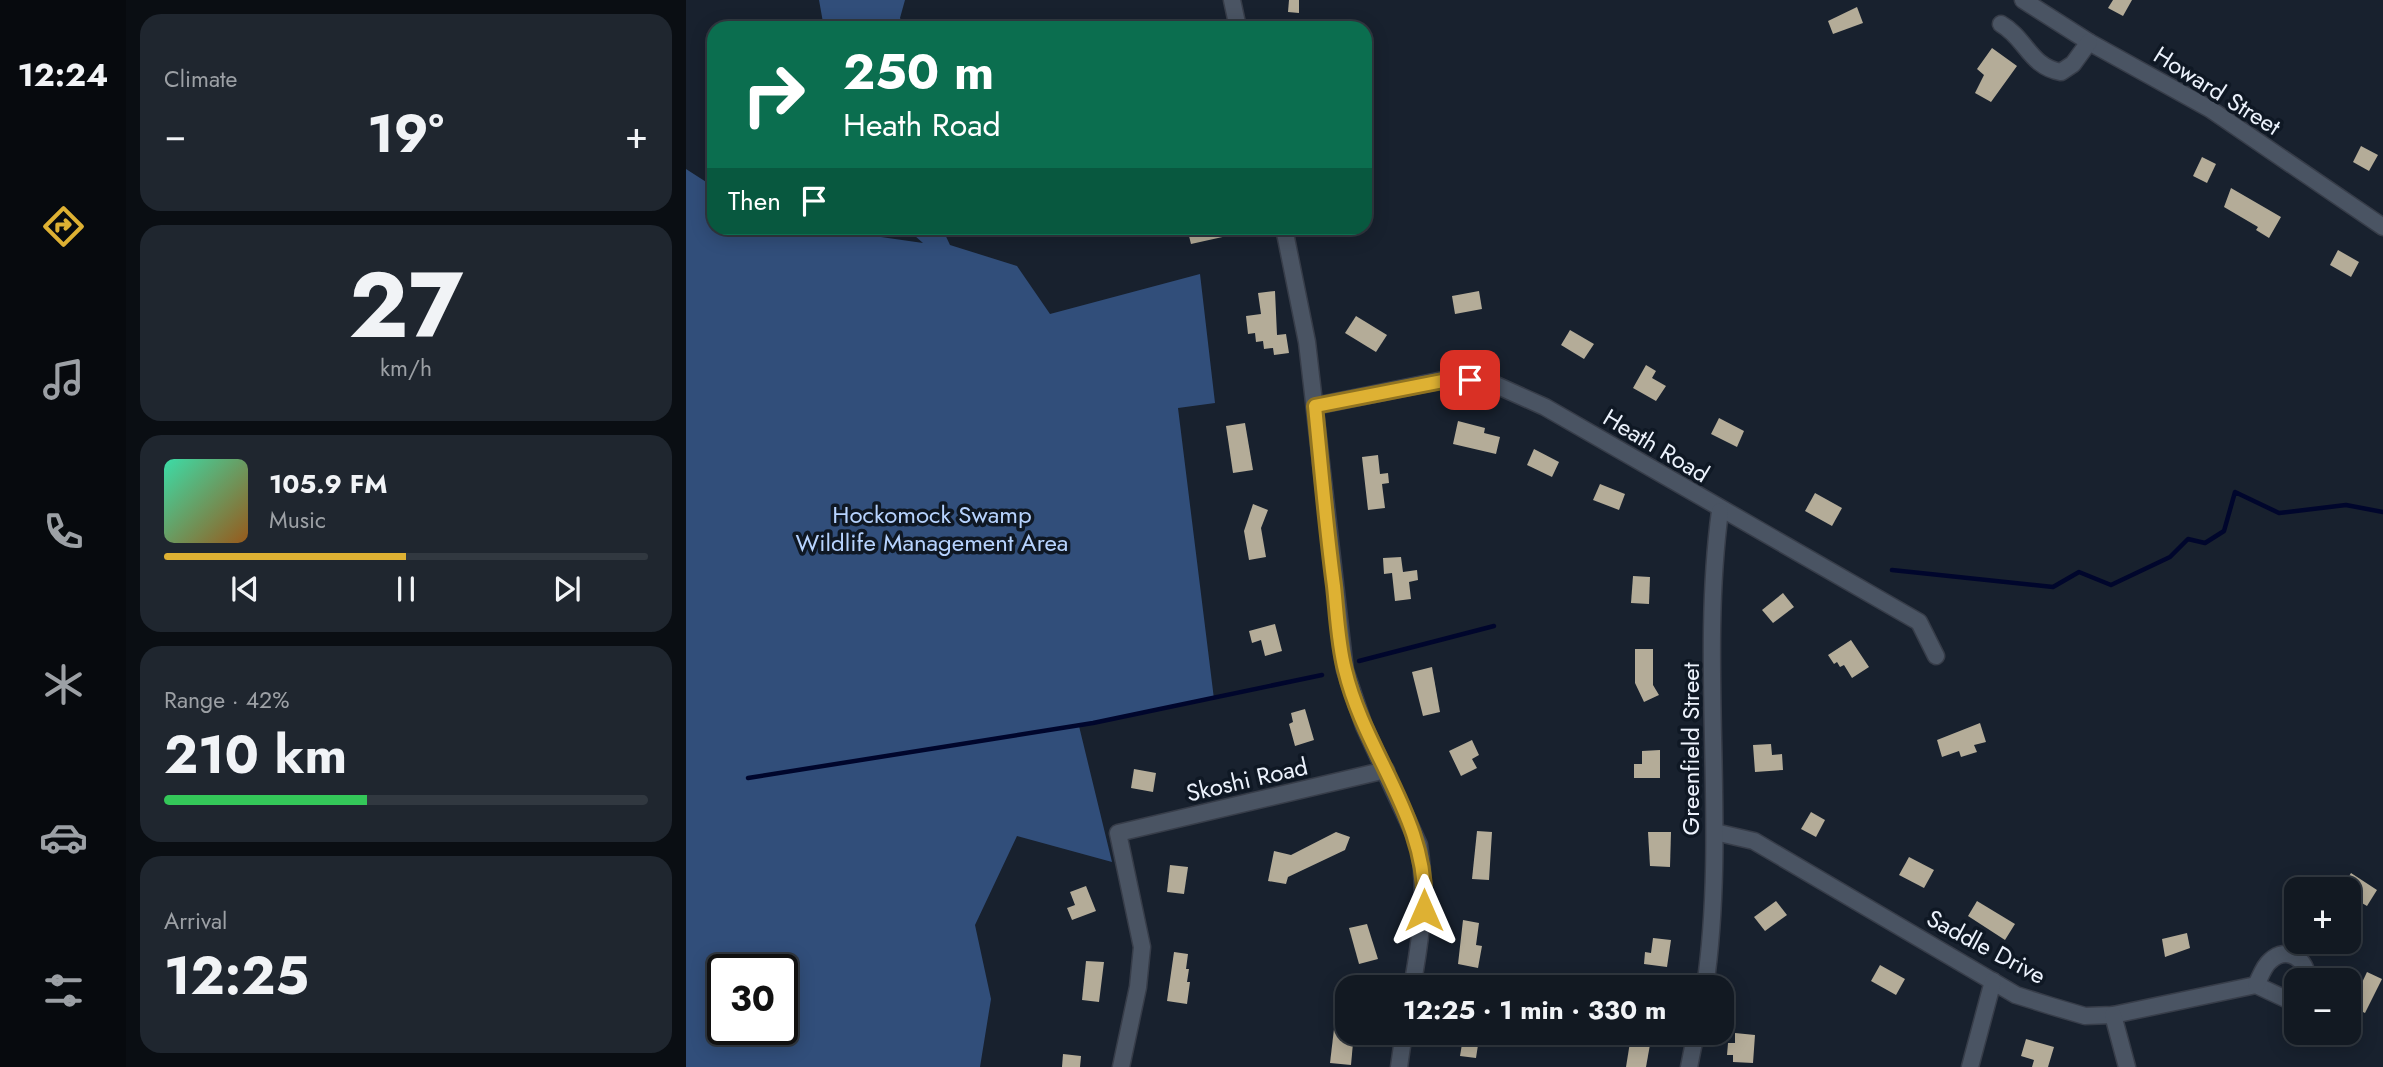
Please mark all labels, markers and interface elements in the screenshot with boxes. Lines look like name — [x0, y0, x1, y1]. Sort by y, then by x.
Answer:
text: 250 m — [843, 37, 994, 107]
street label: Howard Street — [2147, 38, 2288, 144]
icon: right — [728, 49, 819, 140]
text: 12:24 — [18, 52, 108, 98]
text: Climate — [164, 62, 237, 96]
text: 19° — [367, 96, 444, 172]
text: Heath Road — [843, 102, 1001, 148]
text: − — [164, 107, 186, 162]
text: + — [625, 107, 648, 162]
text: Then — [728, 182, 781, 220]
icon: arrive — [795, 182, 833, 220]
icon: directions — [39, 202, 88, 251]
text: 27 — [349, 240, 463, 371]
pin — [1440, 350, 1500, 410]
text: km/h — [380, 351, 432, 385]
icon: music — [39, 355, 88, 404]
icon: arrive — [1451, 361, 1489, 399]
street label: Heath Road — [1596, 400, 1716, 491]
text: 105.9 FM — [269, 465, 387, 503]
park label: Hockomock Swamp Wildlife Management Area — [796, 497, 1068, 560]
text: Music — [269, 503, 326, 537]
icon: phone — [39, 507, 88, 556]
icon: previous — [226, 570, 264, 608]
icon: pause — [387, 570, 425, 608]
icon: next — [548, 570, 586, 608]
icon: climate — [39, 660, 88, 709]
street label: Greenfield Street — [1673, 662, 1708, 835]
text: Range · 42% — [164, 683, 289, 717]
text: 210 km — [164, 717, 347, 793]
street label: Skoshi Road — [1183, 749, 1311, 811]
icon: car — [39, 813, 88, 862]
position arrow — [1387, 873, 1461, 947]
map controls — [2284, 877, 2361, 1045]
button: + — [2284, 877, 2361, 954]
street label: Saddle Drive — [1920, 900, 2052, 993]
text: Arrival — [164, 904, 227, 938]
text: 12:25 — [164, 938, 309, 1014]
speed limit sign: 30 — [707, 954, 798, 1045]
icon: filters — [39, 966, 88, 1015]
button: − — [2284, 968, 2361, 1045]
text: 12:25 · 1 min · 330 m — [1403, 991, 1666, 1029]

